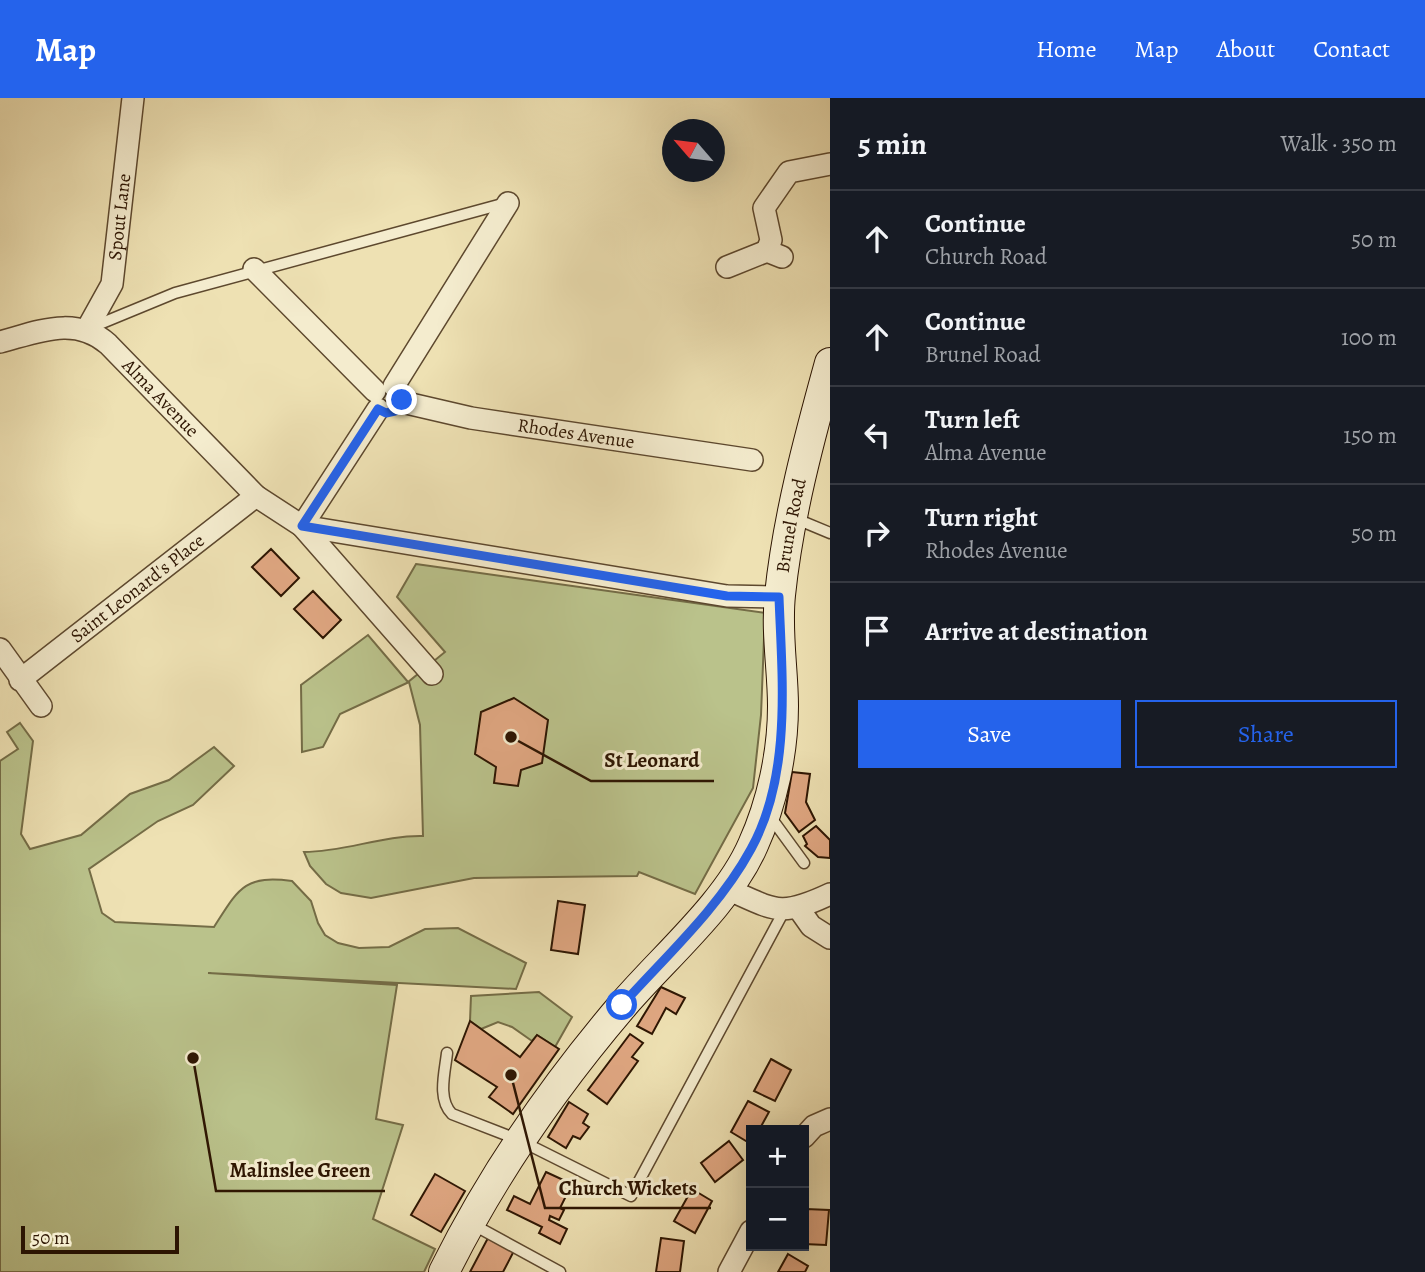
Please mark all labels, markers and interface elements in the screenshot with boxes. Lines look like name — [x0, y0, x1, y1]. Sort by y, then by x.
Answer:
text: Map — [35, 27, 96, 72]
text: Home — [1036, 33, 1097, 65]
text: Map — [1135, 33, 1179, 65]
text: About — [1217, 33, 1275, 65]
text: Contact — [1313, 33, 1390, 65]
north arrow — [662, 119, 725, 182]
text: 5 min — [858, 124, 927, 164]
text: Walk · 350 m — [1281, 128, 1397, 159]
street label: Spout Lane — [102, 172, 137, 262]
text: Continue — [925, 206, 1026, 241]
icon: ahead — [858, 220, 896, 258]
text: 50 m — [1351, 224, 1397, 255]
text: Church Road — [925, 241, 1047, 272]
text: Continue — [925, 304, 1026, 339]
icon: ahead — [858, 318, 896, 356]
text: 100 m — [1341, 322, 1397, 353]
text: Brunel Road — [925, 339, 1041, 370]
street label: Alma Avenue — [116, 352, 205, 443]
route end — [386, 384, 417, 415]
text: Turn left — [925, 402, 1020, 437]
street label: Rhodes Avenue — [516, 412, 636, 455]
icon: left — [858, 416, 896, 454]
text: 150 m — [1343, 420, 1397, 451]
text: Alma Avenue — [925, 437, 1047, 468]
street label: Brunel Road — [770, 475, 813, 574]
text: Turn right — [925, 500, 1038, 535]
icon: right — [858, 514, 896, 552]
text: 50 m — [1351, 518, 1397, 549]
street label: Saint Leonard's Place — [65, 528, 210, 649]
text: Rhodes Avenue — [925, 535, 1068, 566]
icon: arrive — [858, 612, 896, 650]
text: Arrive at destination — [925, 614, 1148, 649]
button: Save — [858, 700, 1121, 768]
button: Share — [1135, 700, 1397, 768]
callout: St Leonard — [591, 739, 714, 781]
text: St Leonard — [604, 746, 700, 774]
route start — [606, 989, 637, 1020]
map controls — [746, 1125, 809, 1251]
button: + — [746, 1125, 809, 1188]
callout: Malinslee Green — [216, 1149, 385, 1191]
text: Malinslee Green — [229, 1156, 371, 1184]
callout: Church Wickets — [545, 1166, 711, 1208]
text: Church Wickets — [559, 1174, 697, 1202]
button: − — [746, 1188, 809, 1251]
scale bar — [21, 1223, 178, 1255]
text: 50 m — [32, 1225, 70, 1251]

